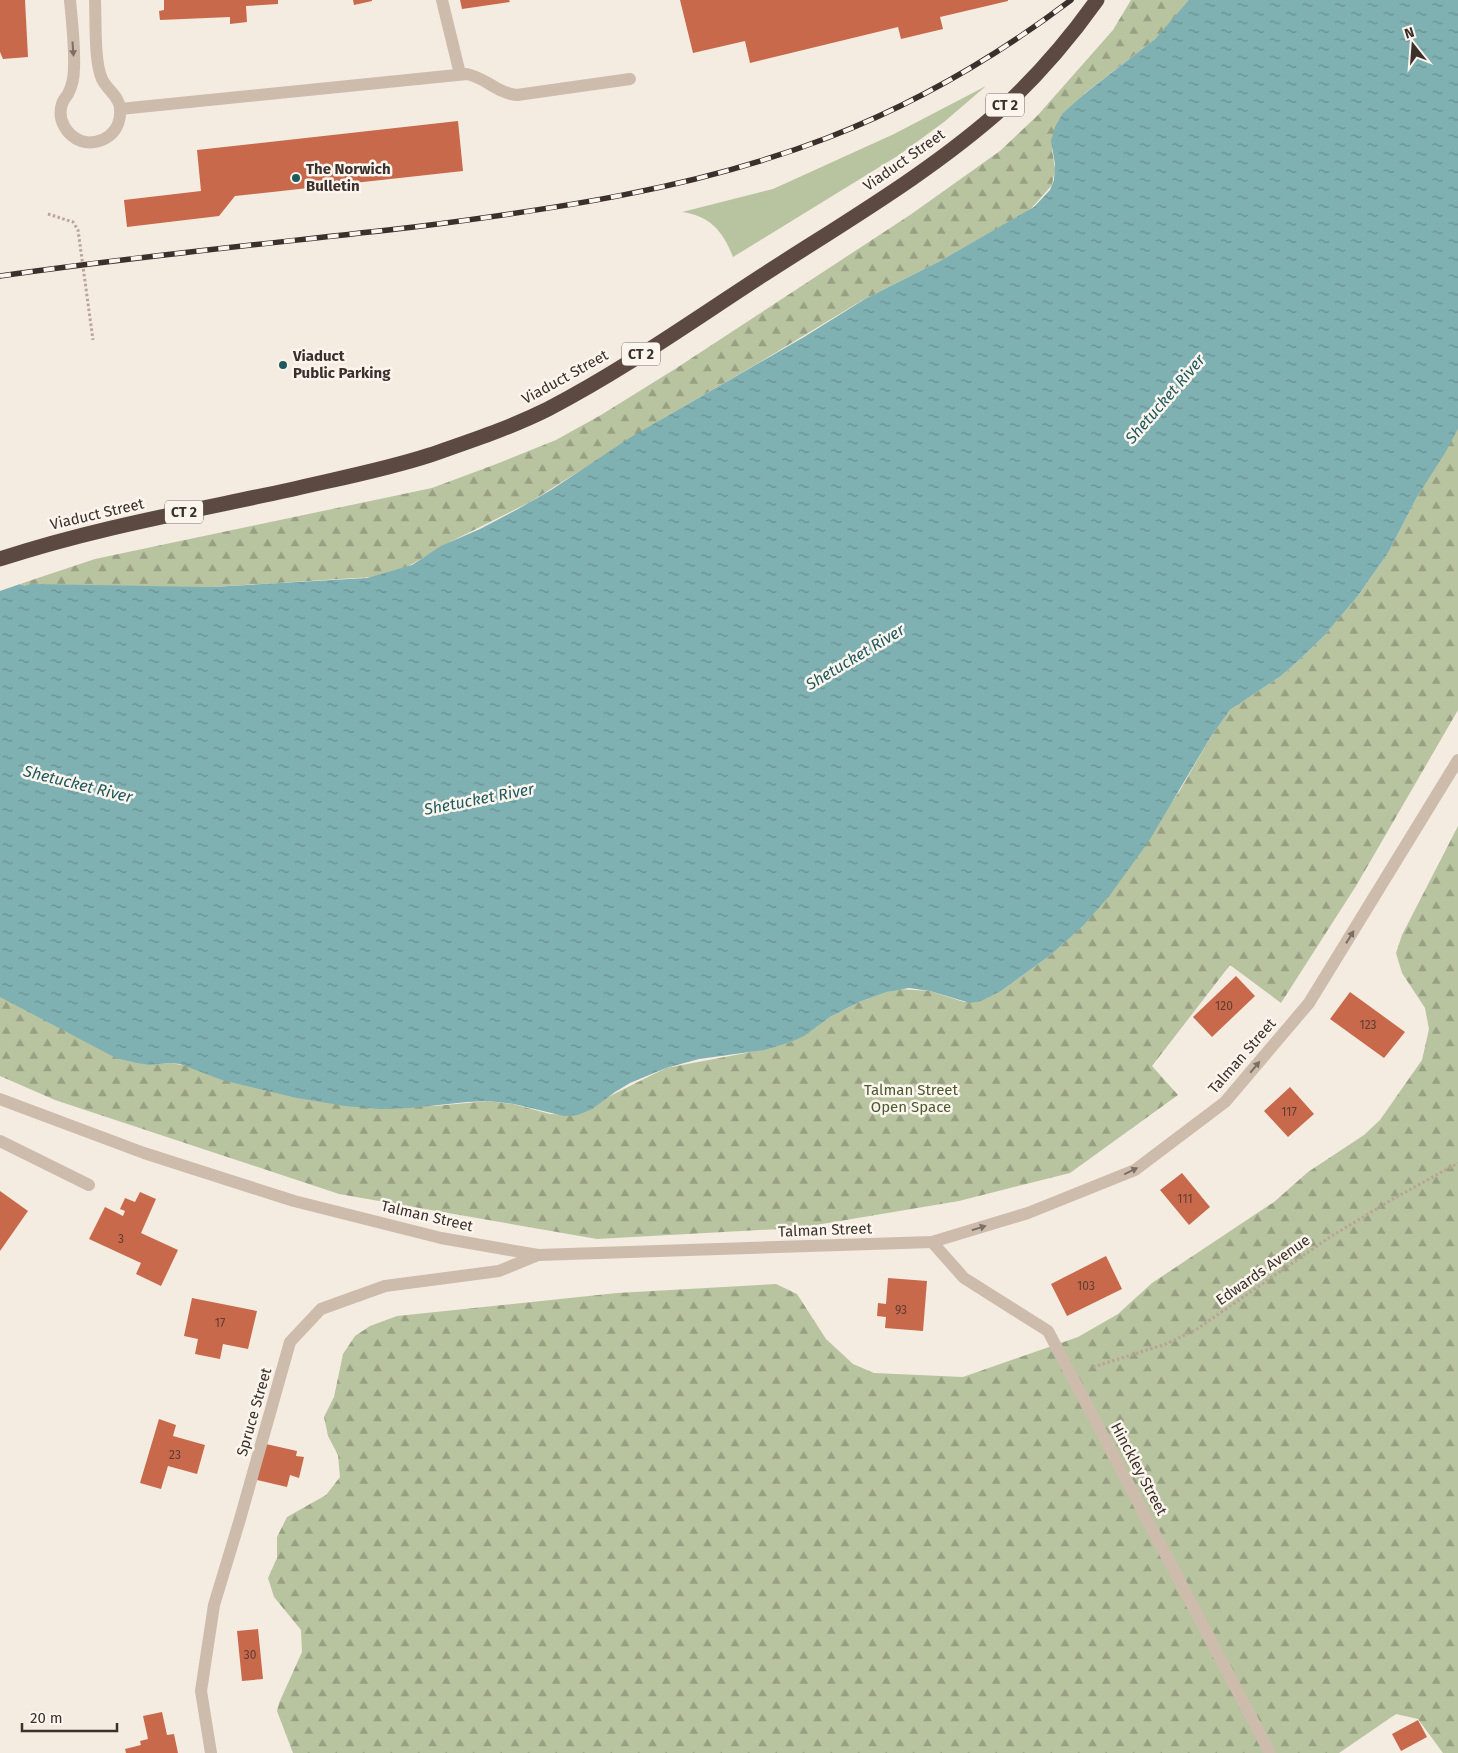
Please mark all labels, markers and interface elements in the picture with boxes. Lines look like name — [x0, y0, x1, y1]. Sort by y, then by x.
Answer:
north arrow — [1388, 20, 1438, 70]
text: N — [1402, 24, 1416, 43]
one-way arrow — [70, 41, 78, 57]
road number: CT 2 — [986, 94, 1024, 116]
street label: Viaduct Street — [860, 125, 949, 195]
place label: The Norwich Bulletin — [306, 160, 391, 195]
marker: The Norwich Bulletin — [290, 172, 302, 184]
road number: CT 2 — [622, 342, 660, 366]
street label: Viaduct Street — [519, 346, 612, 408]
place label: Viaduct Public Parking — [292, 347, 391, 382]
water label: Shetucket River — [1121, 350, 1209, 448]
marker: Viaduct Public Parking — [277, 359, 289, 371]
street label: Viaduct Street — [48, 494, 146, 534]
road number: CT 2 — [165, 501, 203, 524]
water label: Shetucket River — [801, 620, 908, 694]
water label: Shetucket River — [21, 761, 135, 807]
water label: Shetucket River — [421, 779, 536, 819]
one-way arrow — [1346, 930, 1355, 943]
house number: 120 — [1215, 999, 1233, 1013]
street label: Talman Street — [1204, 1014, 1280, 1097]
house number: 123 — [1359, 1018, 1377, 1032]
one-way arrow — [1249, 1061, 1260, 1074]
park label: Talman Street Open Space — [864, 1081, 959, 1116]
house number: 117 — [1281, 1105, 1297, 1119]
one-way arrow — [1124, 1167, 1138, 1175]
house number: 111 — [1177, 1192, 1193, 1206]
street label: Talman Street — [379, 1197, 475, 1235]
street label: Talman Street — [778, 1219, 873, 1241]
one-way arrow — [972, 1224, 987, 1232]
street label: Edwards Avenue — [1213, 1231, 1313, 1309]
house number: 3 — [118, 1232, 124, 1246]
house number: 103 — [1077, 1279, 1095, 1293]
house number: 93 — [895, 1303, 907, 1317]
house number: 17 — [215, 1316, 225, 1330]
street label: Spruce Street — [233, 1365, 275, 1458]
street label: Hinckley Street — [1107, 1419, 1171, 1519]
house number: 23 — [169, 1448, 181, 1462]
house number: 30 — [244, 1648, 257, 1662]
scale bar — [22, 1700, 118, 1732]
text: 20 m — [30, 1709, 63, 1727]

